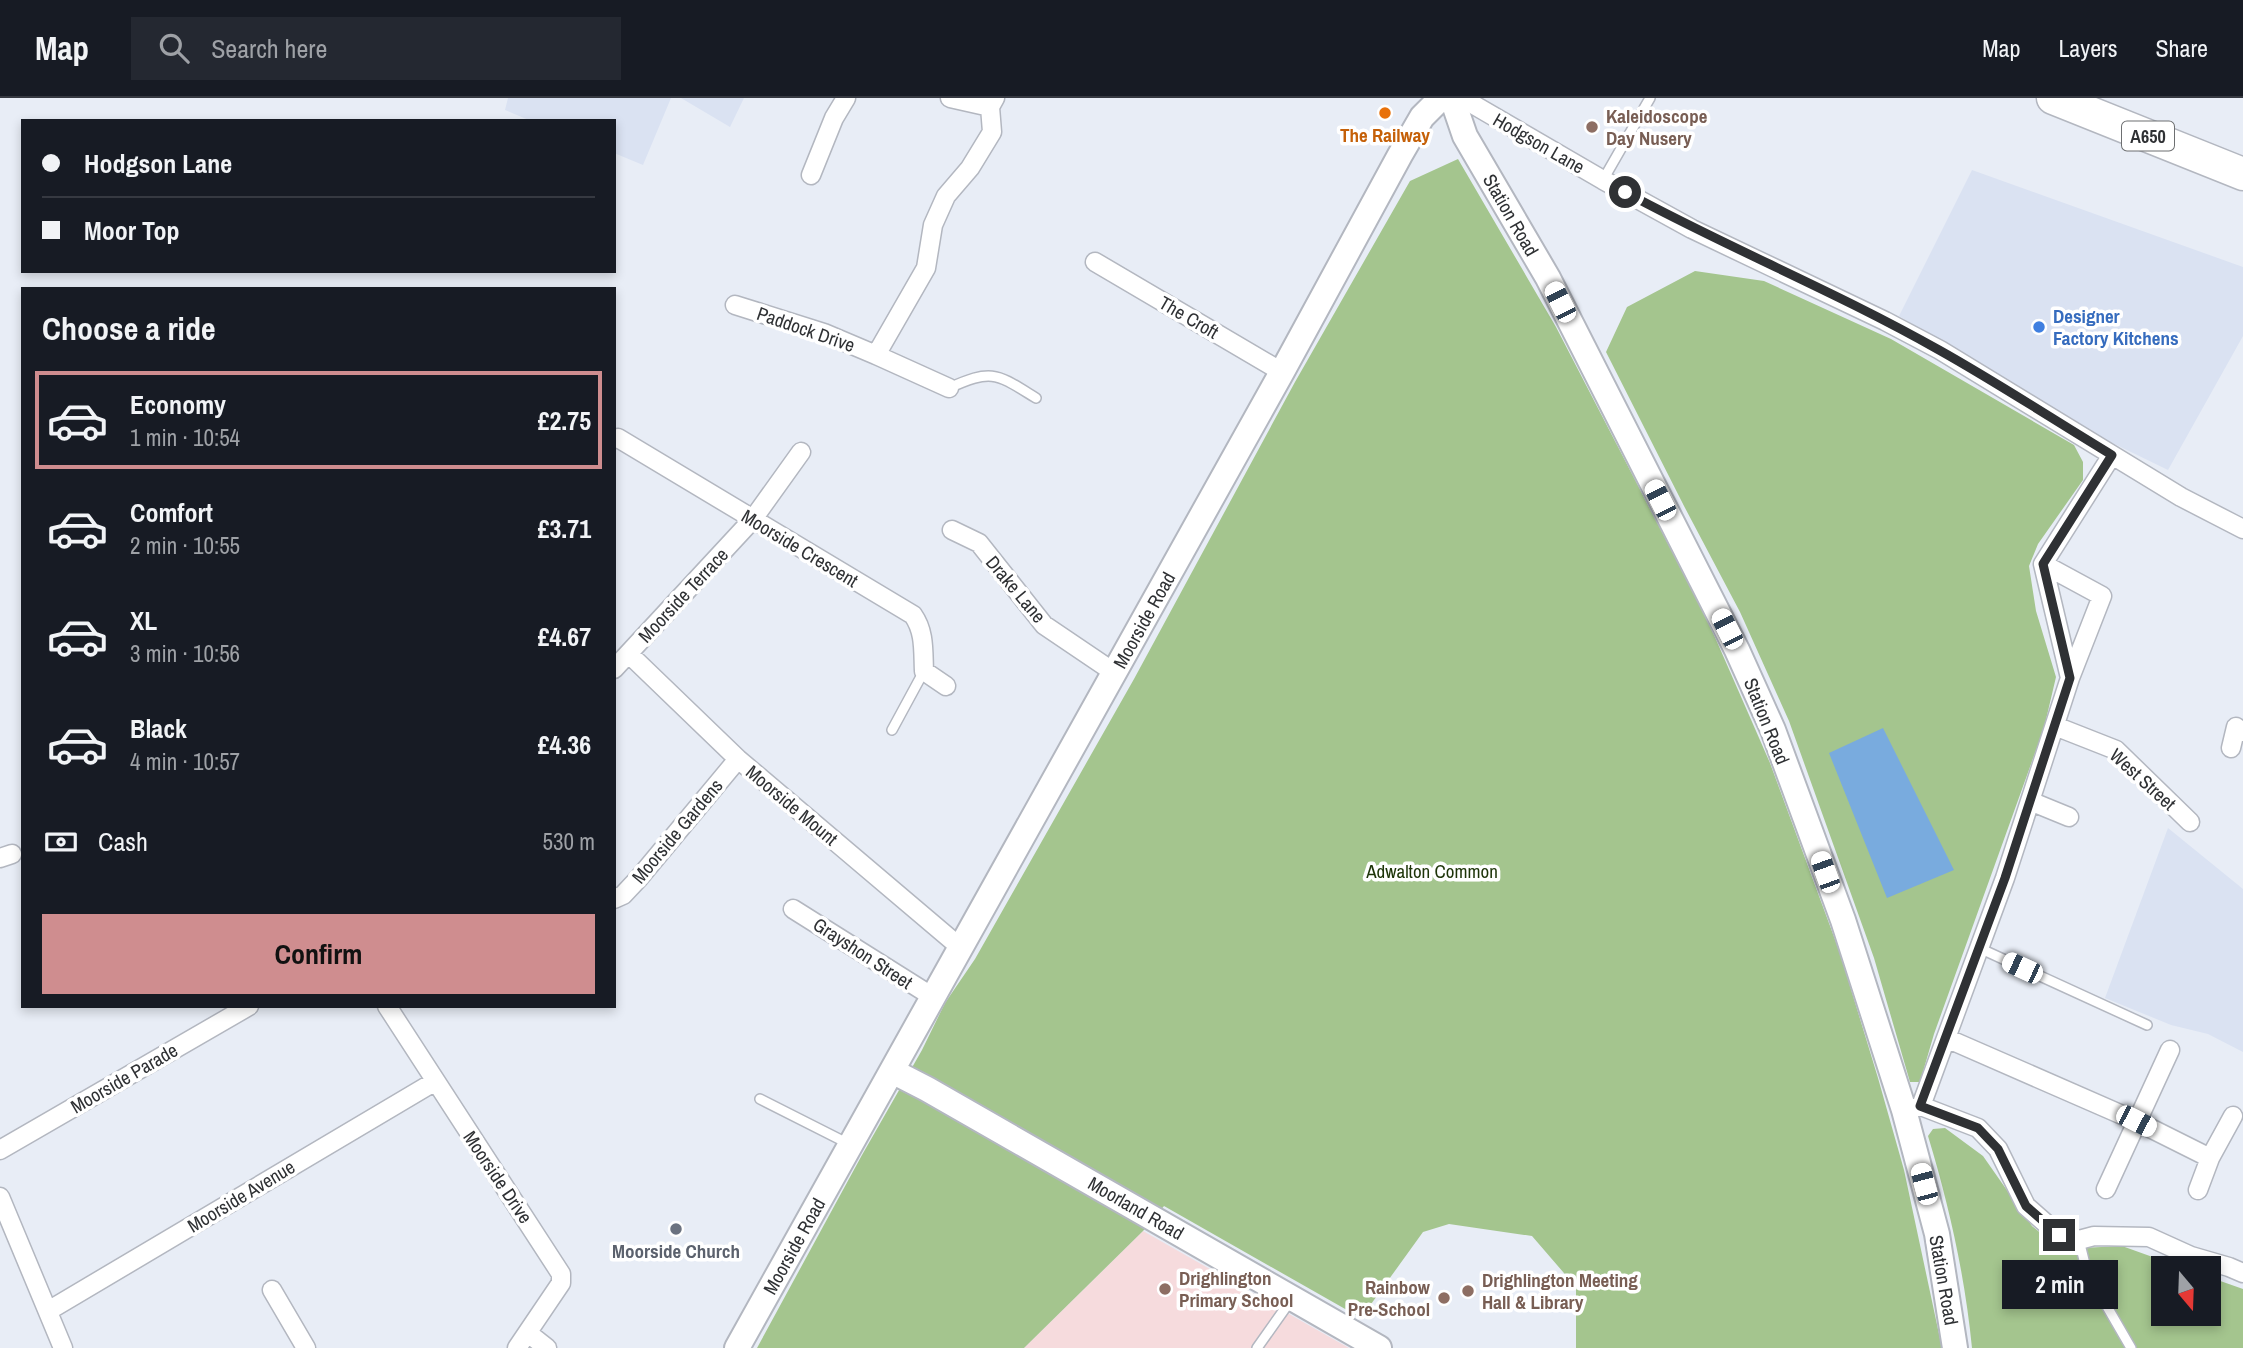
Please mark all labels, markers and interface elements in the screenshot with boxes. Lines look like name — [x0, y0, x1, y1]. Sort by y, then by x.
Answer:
search box — [131, 17, 621, 80]
text: Map — [35, 26, 89, 70]
icon: search — [155, 29, 193, 67]
text: Search here — [211, 31, 327, 66]
text: Map — [1982, 32, 2020, 64]
text: Layers — [2058, 32, 2117, 64]
text: Share — [2155, 32, 2208, 64]
place label: Kaleidoscope Day Nusery — [1606, 103, 1708, 151]
marker: The Railway — [1377, 105, 1393, 121]
street label: Hodgson Lane — [1489, 106, 1589, 180]
marker: Kaleidoscope Day Nusery — [1584, 119, 1600, 135]
place label: The Railway — [1340, 122, 1430, 148]
road number: A650 — [2122, 122, 2174, 150]
text: Hodgson Lane — [84, 146, 232, 181]
street label: Station Road — [1477, 169, 1545, 261]
route start — [1609, 176, 1641, 208]
text: Moor Top — [84, 213, 180, 248]
car — [1542, 279, 1579, 325]
street label: The Croft — [1154, 290, 1224, 345]
street label: Paddock Drive — [753, 300, 859, 358]
place label: Designer Factory Kitchens — [2053, 303, 2179, 351]
text: Choose a ride — [42, 307, 216, 350]
marker: Designer Factory Kitchens — [2031, 319, 2047, 335]
text: Economy — [130, 387, 226, 422]
icon: car — [46, 389, 109, 452]
text: £2.75 — [538, 403, 591, 438]
text: 1 min · 10:54 — [130, 422, 240, 453]
car — [1642, 477, 1679, 523]
text: Comfort — [130, 495, 213, 530]
icon: car — [46, 497, 109, 560]
street label: Moorside Crescent — [737, 503, 864, 593]
text: £3.71 — [538, 511, 591, 546]
text: 2 min · 10:55 — [130, 530, 240, 561]
street label: Moorside Terrace — [632, 542, 734, 648]
street label: Drake Lane — [980, 550, 1052, 628]
street label: Moorside Road — [1107, 567, 1181, 673]
text: XL — [130, 603, 157, 638]
icon: car — [46, 605, 109, 668]
car — [1709, 606, 1746, 652]
text: £4.67 — [538, 619, 591, 654]
text: 3 min · 10:56 — [130, 638, 240, 669]
street label: Station Road — [1738, 674, 1796, 768]
text: Black — [130, 711, 187, 746]
icon: car — [46, 713, 109, 776]
text: £4.36 — [538, 727, 591, 762]
street label: West Street — [2104, 742, 2182, 816]
text: 4 min · 10:57 — [130, 746, 240, 777]
street label: Moorside Mount — [741, 759, 844, 852]
street label: Moorside Gardens — [626, 773, 729, 889]
icon: cash — [42, 823, 80, 861]
text: Cash — [98, 824, 148, 859]
text: 530 m — [543, 826, 595, 857]
car — [1808, 849, 1843, 895]
park label: Adwalton Common — [1365, 858, 1498, 884]
street label: Grayshon Street — [808, 911, 918, 995]
button: Confirm — [42, 914, 595, 994]
car — [1999, 950, 2046, 986]
street label: Moorside Parade — [66, 1037, 182, 1119]
car — [2113, 1102, 2160, 1140]
street label: Moorside Drive — [457, 1126, 539, 1228]
street label: Moorside Avenue — [182, 1154, 300, 1238]
car — [1909, 1161, 1940, 1207]
street label: Moorland Road — [1083, 1170, 1189, 1246]
street label: Moorside Road — [757, 1193, 831, 1299]
route end — [2043, 1219, 2075, 1251]
marker: Moorside Church — [668, 1221, 684, 1237]
street label: Station Road — [1923, 1233, 1965, 1327]
place label: Moorside Church — [612, 1238, 740, 1264]
north arrow — [2151, 1256, 2221, 1326]
map controls — [2151, 1256, 2221, 1326]
callout: 2 min — [2001, 1260, 2117, 1308]
place label: Drighlington Primary School — [1179, 1265, 1293, 1313]
place label: Drighlington Meeting Hall & Library — [1482, 1267, 1638, 1315]
text: 2 min — [2035, 1269, 2085, 1300]
place label: Rainbow Pre-School — [1348, 1274, 1431, 1322]
marker: Drighlington Primary School — [1157, 1281, 1173, 1297]
marker: Drighlington Meeting Hall & Library — [1460, 1283, 1476, 1299]
marker: Rainbow Pre-School — [1436, 1290, 1452, 1306]

